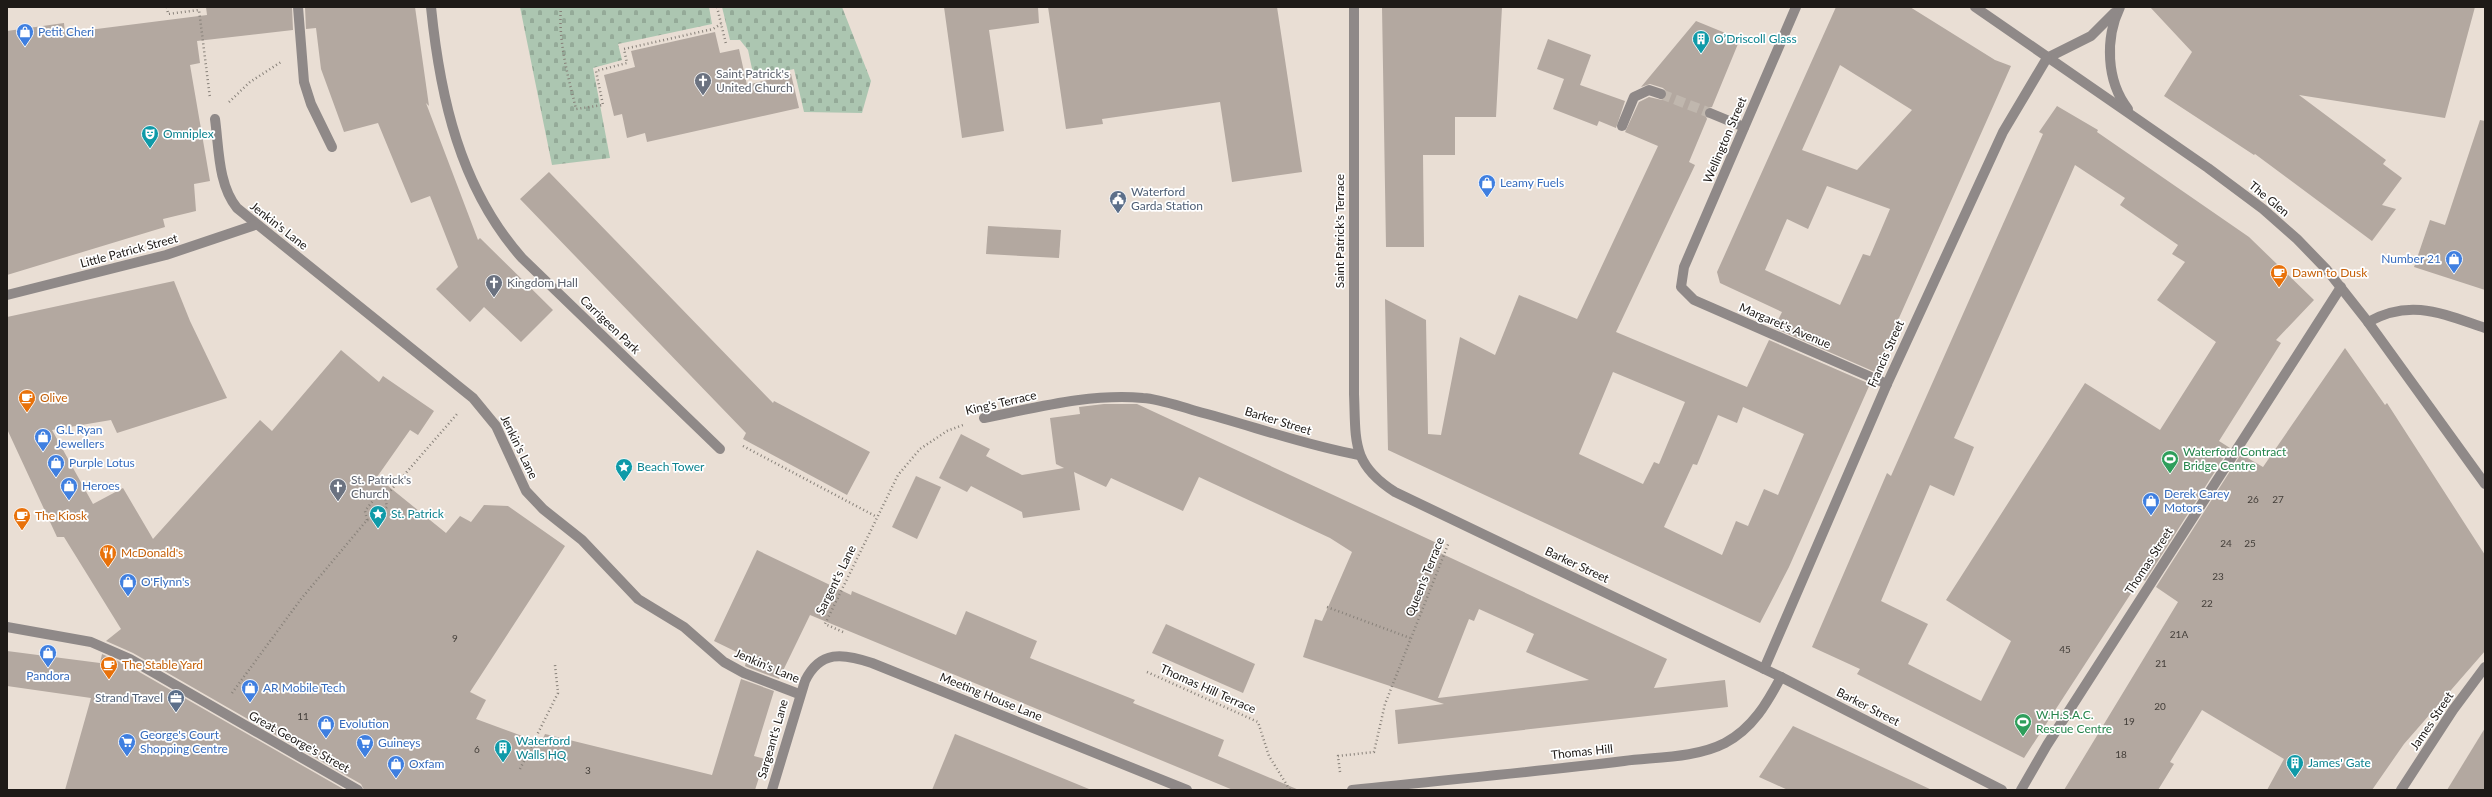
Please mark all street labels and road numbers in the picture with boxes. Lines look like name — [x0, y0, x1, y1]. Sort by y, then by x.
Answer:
street label: Wellington Street — [1700, 94, 1750, 185]
street label: Saint Patrick's Terrace — [1332, 174, 1347, 288]
street label: The Glen — [2246, 178, 2293, 219]
street label: Jenkin's Lane — [247, 198, 311, 253]
street label: Little Patrick Street — [78, 230, 180, 271]
street label: Carrigeen Park — [577, 292, 644, 358]
street label: Margaret's Avenue — [1737, 299, 1833, 352]
street label: Francis Street — [1864, 317, 1907, 390]
street label: King's Terrace — [964, 387, 1038, 418]
street label: Barker Street — [1243, 403, 1314, 438]
street label: Jenkin's Lane — [498, 412, 541, 481]
street label: Thomas Street — [2122, 524, 2176, 597]
street label: Queen's Terrace — [1402, 535, 1447, 619]
street label: Sargent's Lane — [812, 542, 859, 617]
street label: Barker Street — [1543, 543, 1612, 586]
street label: Jenkin's Lane — [732, 645, 802, 686]
street label: Thomas Hill Terrace — [1158, 661, 1259, 716]
street label: Meeting House Lane — [938, 669, 1045, 724]
street label: Barker Street — [1834, 684, 1903, 729]
street label: James Street — [2407, 688, 2457, 753]
street label: Sargeant's Lane — [754, 697, 791, 780]
street label: Great George's Street — [246, 708, 353, 776]
street label: Thomas Hill — [1550, 741, 1614, 762]

